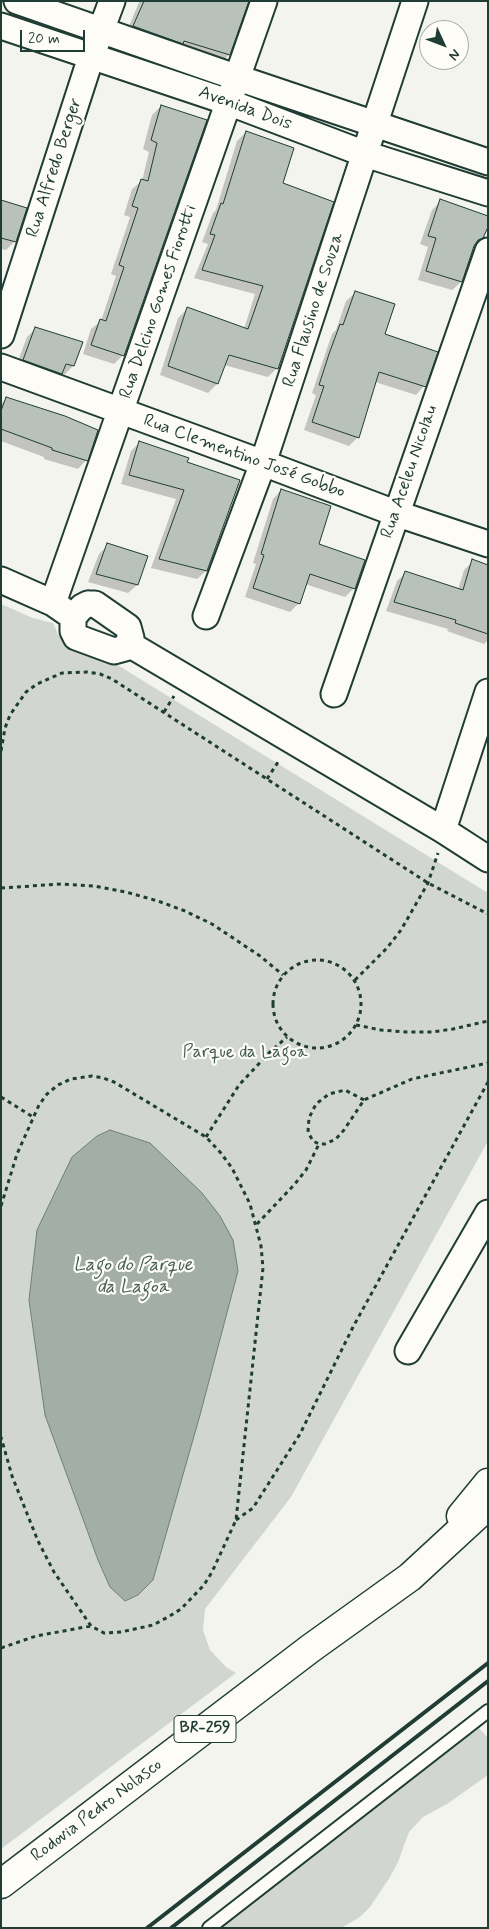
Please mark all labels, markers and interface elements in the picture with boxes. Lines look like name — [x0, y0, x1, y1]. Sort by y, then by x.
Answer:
scale bar — [22, 20, 88, 52]
north arrow — [419, 20, 469, 70]
text: 20 m — [28, 29, 60, 49]
text: N — [444, 45, 464, 64]
street label: Avenida Dois — [195, 82, 295, 136]
street label: Rua Alfredo Berger — [22, 96, 88, 240]
street label: Rua Delcino Gomes Fiorotti — [116, 202, 202, 402]
street label: Rua Flausino de Souza — [279, 230, 349, 390]
street label: Rua Aceleu Nicolau — [377, 403, 443, 541]
street label: Rua Clementino José Gobbo — [140, 410, 348, 504]
park label: Parque da Lagoa — [182, 1042, 308, 1064]
water label: Lago do Parque da Lagoa — [73, 1255, 193, 1299]
road number: BR-259 — [174, 1716, 236, 1742]
street label: Rodovia Pedro Nolasco — [27, 1755, 167, 1867]

